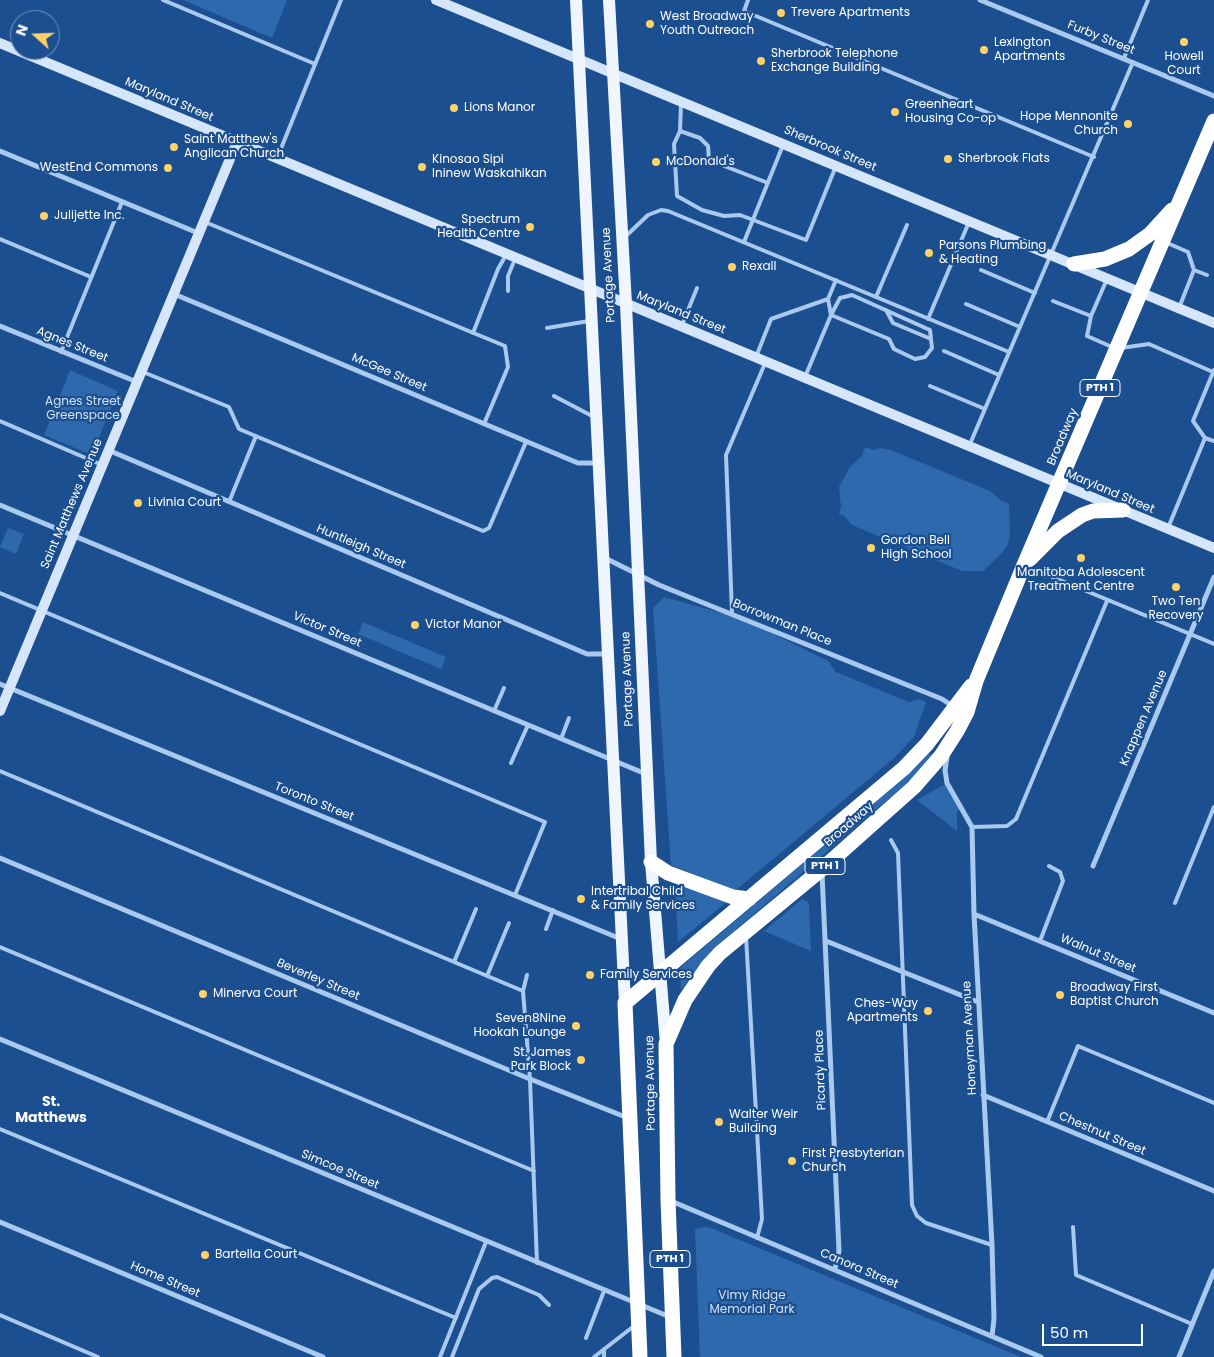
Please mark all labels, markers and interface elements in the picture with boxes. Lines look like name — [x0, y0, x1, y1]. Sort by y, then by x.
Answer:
place label: Trevere Apartments — [791, 6, 910, 20]
marker: Trevere Apartments — [775, 7, 787, 19]
north arrow — [10, 10, 60, 60]
place label: West Broadway Youth Outreach — [660, 10, 754, 38]
marker: West Broadway Youth Outreach — [644, 18, 656, 30]
street label: Furby Street — [1065, 18, 1137, 58]
text: N — [11, 22, 33, 39]
place label: Lexington Apartments — [994, 36, 1065, 64]
marker: Howell Court — [1178, 36, 1190, 48]
marker: Lexington Apartments — [978, 44, 990, 56]
place label: Sherbrook Telephone Exchange Building — [771, 47, 898, 75]
place label: Howell Court — [1164, 50, 1204, 78]
marker: Sherbrook Telephone Exchange Building — [755, 55, 767, 67]
street label: Maryland Street — [123, 75, 215, 125]
place label: Greenheart Housing Co-op — [905, 98, 996, 126]
place label: Lions Manor — [464, 101, 535, 115]
marker: Lions Manor — [448, 102, 460, 114]
marker: Greenheart Housing Co-op — [889, 106, 901, 118]
place label: Hope Mennonite Church — [1020, 110, 1118, 138]
marker: Hope Mennonite Church — [1122, 118, 1134, 130]
street label: Sherbrook Street — [782, 123, 878, 175]
place label: Saint Matthew's Anglican Church — [184, 133, 284, 161]
marker: Saint Matthew's Anglican Church — [168, 141, 180, 153]
place label: Sherbrook Flats — [958, 152, 1050, 166]
place label: Kinosao Sipi Ininew Waskahikan — [432, 153, 547, 181]
marker: Sherbrook Flats — [942, 153, 954, 165]
place label: McDonald's — [666, 155, 735, 169]
marker: McDonald's — [650, 156, 662, 168]
place label: WestEnd Commons — [40, 161, 158, 175]
marker: Kinosao Sipi Ininew Waskahikan — [416, 161, 428, 173]
marker: WestEnd Commons — [162, 162, 174, 174]
place label: Julijette Inc. — [54, 209, 124, 223]
marker: Julijette Inc. — [38, 210, 50, 222]
place label: Spectrum Health Centre — [437, 213, 520, 241]
marker: Spectrum Health Centre — [524, 221, 536, 233]
street label: Portage Avenue — [599, 227, 619, 323]
place label: Parsons Plumbing & Heating — [939, 239, 1046, 267]
marker: Parsons Plumbing & Heating — [923, 247, 935, 259]
place label: Rexall — [742, 260, 776, 274]
marker: Rexall — [726, 261, 738, 273]
street label: Maryland Street — [634, 289, 728, 337]
street label: Agnes Street — [34, 324, 110, 366]
street label: McGee Street — [349, 351, 429, 395]
road number: PTH 1 — [1080, 379, 1120, 396]
park label: Agnes Street Greenspace — [45, 395, 121, 423]
street label: Broadway — [1045, 406, 1081, 468]
street label: Saint Matthews Avenue — [38, 437, 106, 571]
street label: Maryland Street — [1064, 467, 1156, 517]
place label: Livinia Court — [148, 496, 221, 510]
marker: Livinia Court — [132, 497, 144, 509]
street label: Huntleigh Street — [314, 522, 408, 572]
place label: Gordon Bell High School — [881, 534, 952, 562]
marker: Gordon Bell High School — [865, 542, 877, 554]
marker: Manitoba Adolescent Treatment Centre — [1075, 552, 1087, 564]
place label: Manitoba Adolescent Treatment Centre — [1017, 566, 1145, 594]
marker: Two Ten Recovery — [1170, 581, 1182, 593]
place label: Two Ten Recovery — [1148, 595, 1204, 623]
street label: Borrowman Place — [730, 597, 834, 649]
street label: Victor Street — [290, 609, 364, 651]
place label: Victor Manor — [425, 618, 501, 632]
marker: Victor Manor — [409, 619, 421, 631]
street label: Portage Avenue — [619, 631, 637, 727]
street label: Knappen Avenue — [1117, 668, 1171, 768]
street label: Toronto Street — [272, 780, 356, 824]
street label: Broadway — [821, 800, 877, 850]
road number: PTH 1 — [805, 858, 845, 874]
place label: Intertribal Child & Family Services — [591, 885, 695, 913]
marker: Intertribal Child & Family Services — [575, 893, 587, 905]
street label: Walnut Street — [1058, 932, 1138, 976]
street label: Beverley Street — [274, 956, 362, 1004]
place label: Family Services — [600, 968, 692, 982]
marker: Family Services — [584, 969, 596, 981]
street label: Honeyman Avenue — [960, 981, 980, 1095]
place label: Broadway First Baptist Church — [1070, 981, 1159, 1009]
place label: Minerva Court — [213, 987, 297, 1001]
marker: Minerva Court — [197, 988, 209, 1000]
marker: Broadway First Baptist Church — [1054, 989, 1066, 1001]
place label: Ches-Way Apartments — [847, 997, 918, 1025]
marker: Ches-Way Apartments — [922, 1005, 934, 1017]
place label: Seven8Nine Hookah Lounge — [473, 1012, 566, 1040]
marker: Seven8Nine Hookah Lounge — [570, 1020, 582, 1032]
street label: Picardy Place — [812, 1029, 830, 1111]
street label: Portage Avenue — [643, 1035, 659, 1131]
place label: St. James Park Block — [511, 1046, 571, 1074]
marker: St. James Park Block — [575, 1054, 587, 1066]
district label: St. Matthews — [15, 1094, 87, 1126]
place label: Walter Weir Building — [729, 1108, 798, 1136]
street label: Chestnut Street — [1056, 1109, 1148, 1159]
marker: Walter Weir Building — [713, 1116, 725, 1128]
street label: Simcoe Street — [299, 1147, 381, 1193]
place label: First Presbyterian Church — [802, 1147, 904, 1175]
marker: First Presbyterian Church — [786, 1155, 798, 1167]
street label: Canora Street — [818, 1246, 900, 1292]
place label: Bartella Court — [215, 1248, 297, 1262]
marker: Bartella Court — [199, 1249, 211, 1261]
road number: PTH 1 — [650, 1250, 690, 1268]
street label: Home Street — [128, 1259, 202, 1301]
park label: Vimy Ridge Memorial Park — [709, 1289, 795, 1317]
scale bar — [1044, 1314, 1145, 1346]
text: 50 m — [1050, 1322, 1088, 1343]

